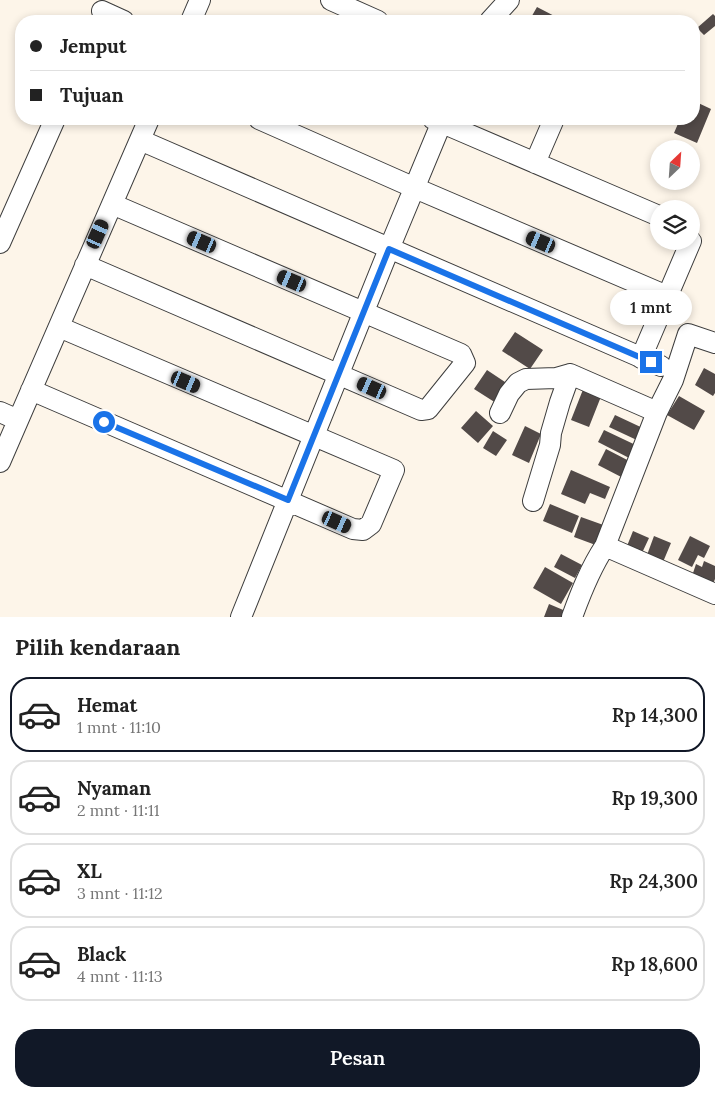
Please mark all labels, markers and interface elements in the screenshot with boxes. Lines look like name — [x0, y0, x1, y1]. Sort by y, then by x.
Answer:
text: Jemput — [60, 34, 127, 58]
text: Tujuan — [60, 83, 124, 107]
north arrow — [650, 140, 700, 190]
map controls — [650, 140, 700, 250]
button: layers — [650, 200, 700, 250]
car — [85, 217, 110, 251]
car — [185, 229, 218, 255]
car — [524, 229, 557, 255]
car — [275, 268, 308, 294]
callout: 1 mnt — [610, 290, 692, 324]
text: 1 mnt — [630, 297, 672, 317]
route end — [640, 351, 662, 373]
car — [169, 369, 202, 395]
car — [355, 375, 388, 401]
route start — [93, 411, 115, 433]
car — [320, 509, 353, 535]
text: Pilih kendaraan — [15, 633, 180, 661]
icon: car — [17, 692, 62, 737]
text: Hemat — [77, 693, 137, 717]
text: Rp 14,300 — [612, 703, 698, 727]
text: 1 mnt · 11:10 — [77, 717, 161, 737]
icon: car — [17, 775, 62, 820]
text: Nyaman — [77, 776, 151, 800]
text: Rp 19,300 — [612, 786, 698, 810]
text: 2 mnt · 11:11 — [77, 800, 160, 820]
icon: car — [17, 858, 62, 903]
text: XL — [77, 859, 102, 883]
text: Rp 24,300 — [609, 869, 698, 893]
text: 3 mnt · 11:12 — [77, 883, 163, 903]
icon: car — [17, 941, 62, 986]
text: Black — [77, 942, 126, 966]
text: Rp 18,600 — [611, 952, 698, 976]
text: 4 mnt · 11:13 — [77, 966, 163, 986]
button: Pesan — [15, 1029, 700, 1087]

